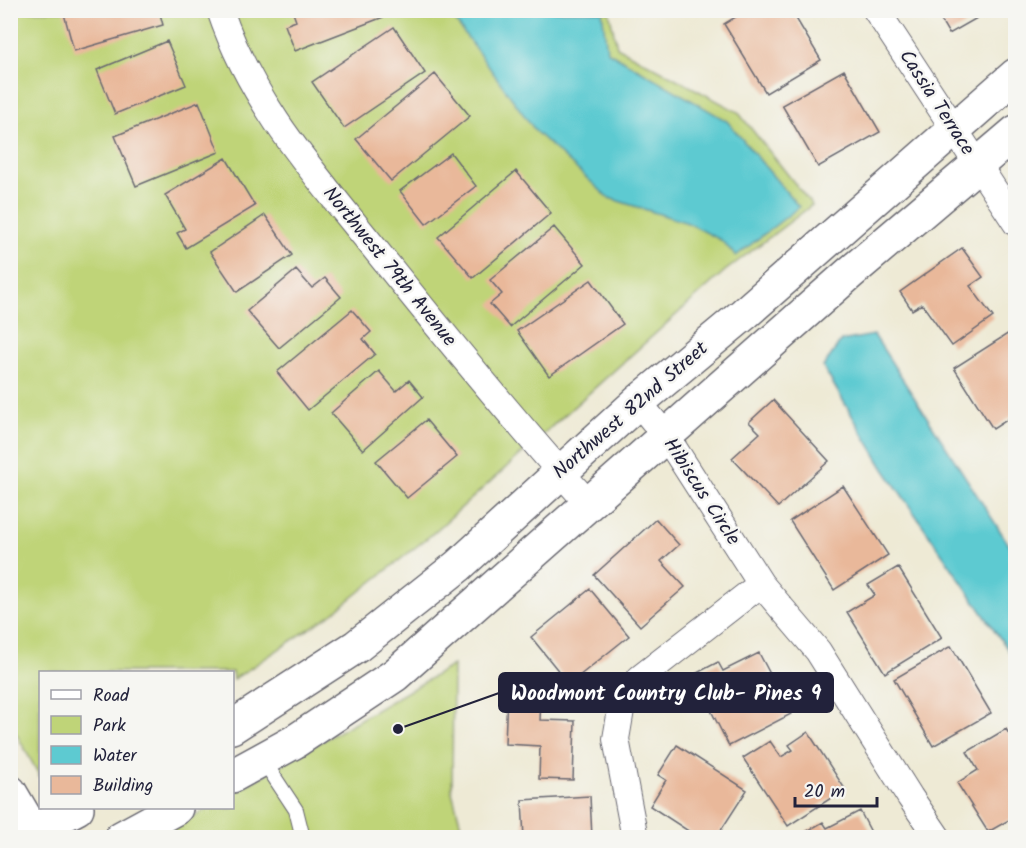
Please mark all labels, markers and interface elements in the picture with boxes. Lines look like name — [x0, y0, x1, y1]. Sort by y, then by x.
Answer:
street label: Cassia Terrace — [890, 44, 982, 162]
street label: Northwest 79th Avenue — [314, 180, 464, 354]
street label: Northwest 82nd Street — [546, 334, 716, 488]
street label: Hibiscus Circle — [654, 432, 748, 552]
legend — [39, 671, 234, 809]
callout: Woodmont Country Club- Pines 9 — [499, 673, 833, 712]
text: Woodmont Country Club- Pines 9 — [511, 678, 822, 711]
text: Road — [93, 682, 130, 711]
text: Park — [93, 712, 126, 741]
text: Water — [93, 742, 138, 771]
scale bar — [795, 770, 878, 808]
text: Building — [93, 772, 153, 801]
text: 20 m — [804, 778, 845, 807]

